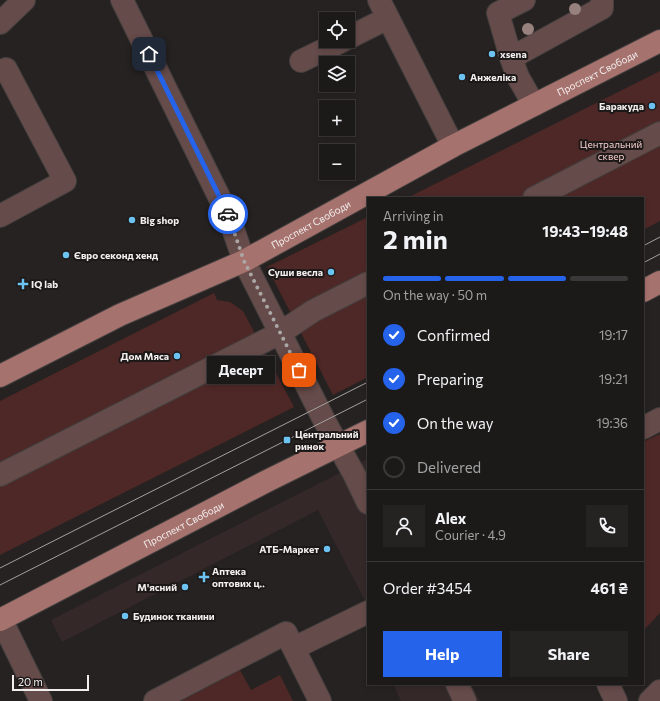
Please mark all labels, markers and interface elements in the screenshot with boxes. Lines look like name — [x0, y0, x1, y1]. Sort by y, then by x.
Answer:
map controls — [319, 12, 355, 180]
button: locate — [319, 12, 355, 48]
pin — [132, 37, 166, 71]
icon: home — [138, 43, 160, 65]
street label: Проспект Свободи — [555, 47, 640, 98]
place label: xsena — [500, 48, 527, 60]
marker: xsena — [487, 49, 497, 59]
button: layers — [319, 56, 355, 92]
place label: Анжеліка — [470, 71, 516, 83]
marker: Анжеліка — [457, 72, 467, 82]
button: + — [319, 100, 355, 136]
place label: Баракуда — [599, 100, 644, 112]
marker: Баракуда — [647, 101, 657, 111]
park label: Центральний сквер — [580, 138, 642, 162]
button: − — [319, 144, 355, 180]
courier — [208, 194, 248, 234]
street label: Проспект Свободи — [269, 198, 353, 251]
icon: car — [217, 203, 239, 225]
text: Arriving in — [383, 208, 443, 224]
place label: Big shop — [140, 214, 179, 226]
marker: Big shop — [127, 215, 137, 225]
text: 19:43–19:48 — [542, 222, 628, 240]
text: 2 min — [383, 223, 448, 254]
place label: Євро секонд хенд — [74, 249, 159, 261]
marker: Євро секонд хенд — [61, 250, 71, 260]
place label: Суши весла — [268, 266, 323, 278]
marker: Суши весла — [326, 267, 336, 277]
place label: IQ lab — [31, 278, 58, 290]
marker: IQ lab — [18, 279, 28, 289]
text: On the way · 50 m — [383, 287, 487, 303]
icon: check — [383, 324, 405, 346]
text: Confirmed — [417, 326, 490, 344]
text: 19:17 — [599, 327, 628, 343]
place label: Дом Мяса — [120, 350, 169, 362]
marker: Дом Мяса — [172, 351, 182, 361]
pin — [282, 353, 316, 387]
callout: Десерт — [207, 356, 275, 384]
icon: bag — [288, 359, 310, 381]
text: Десерт — [219, 362, 263, 378]
icon: check — [383, 368, 405, 390]
text: Preparing — [417, 370, 483, 388]
text: 19:21 — [599, 371, 628, 387]
icon: check — [383, 412, 405, 434]
text: On the way — [417, 414, 494, 432]
text: 19:36 — [596, 415, 628, 431]
place label: Центральний ринок — [295, 428, 359, 452]
marker: Центральний ринок — [282, 435, 292, 445]
text: Delivered — [417, 458, 481, 476]
street label: Проспект Свободи — [141, 499, 226, 550]
button: person — [383, 505, 425, 547]
button: phone — [586, 505, 628, 547]
text: Alex — [435, 509, 466, 527]
text: Courier · 4.9 — [435, 527, 506, 543]
place label: АТБ-Маркет — [259, 543, 319, 555]
marker: АТБ-Маркет — [322, 544, 332, 554]
place label: Аптека оптових ц‥ — [212, 565, 265, 589]
marker: Аптека оптових ц‥ — [199, 572, 209, 582]
text: Order #3454 — [383, 579, 472, 597]
text: 461 ₴ — [590, 579, 628, 597]
place label: М'ясний — [137, 581, 177, 593]
marker: М'ясний — [180, 582, 190, 592]
place label: Будинок тканини — [133, 610, 215, 622]
marker: Будинок тканини — [120, 611, 130, 621]
button: Help — [383, 631, 502, 677]
button: Share — [510, 631, 628, 677]
scale bar — [12, 673, 89, 692]
text: 20 m — [18, 675, 43, 688]

